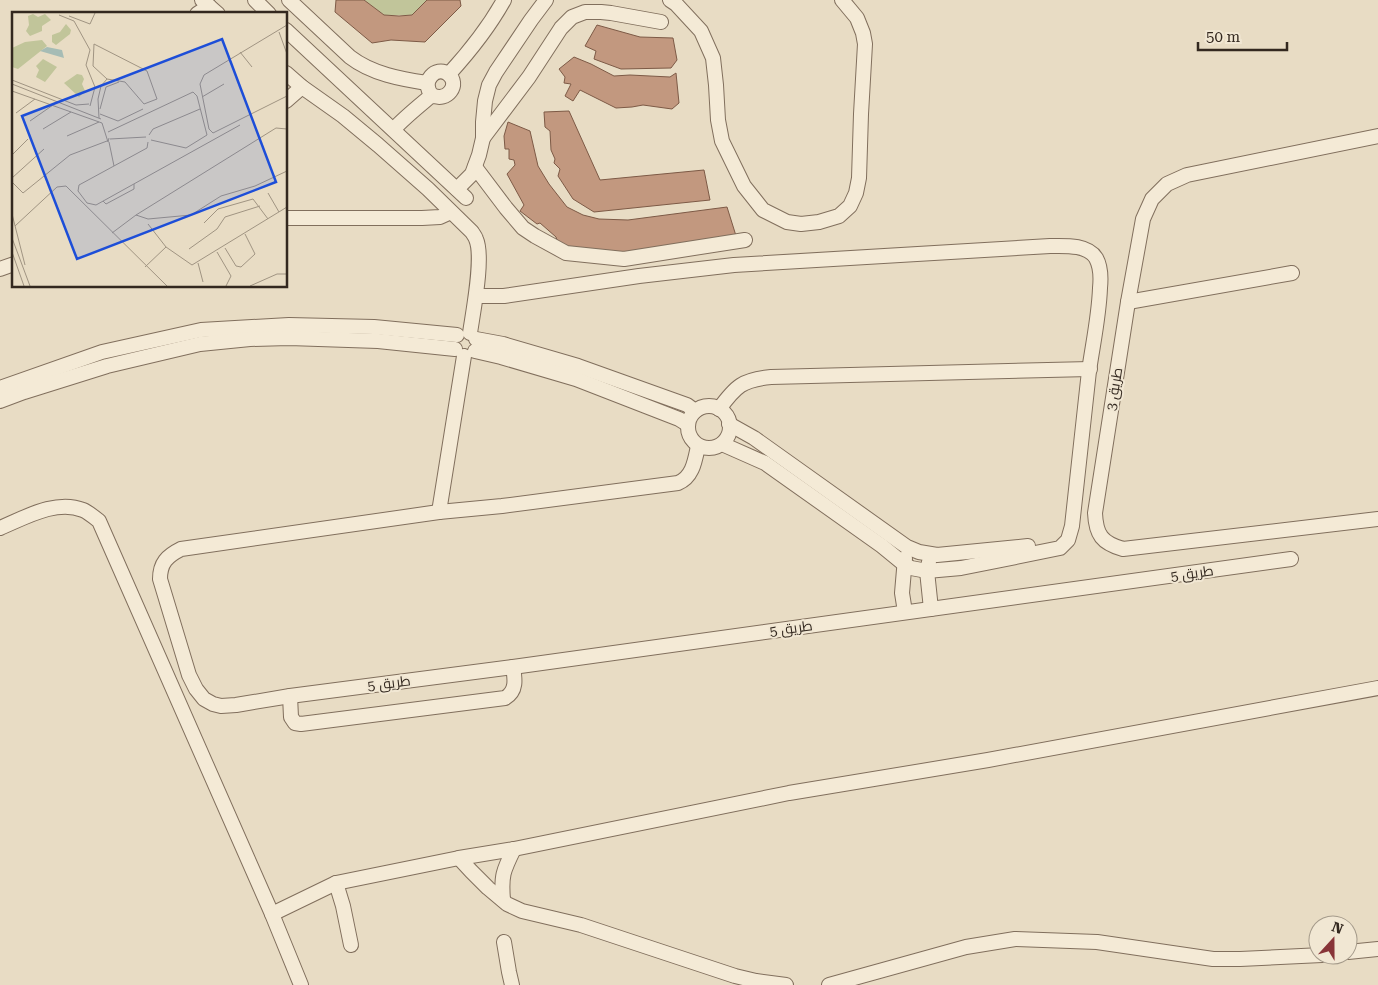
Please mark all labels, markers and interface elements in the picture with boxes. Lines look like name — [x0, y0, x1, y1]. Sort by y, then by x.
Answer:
inset map — [12, 12, 288, 288]
scale bar — [1198, 20, 1287, 52]
text: 50 m — [1206, 28, 1241, 46]
street label: طريق 3 — [1103, 366, 1126, 412]
street label: طريق 5 — [1169, 562, 1215, 585]
street label: طريق 5 — [768, 617, 814, 640]
street label: طريق 5 — [366, 672, 412, 695]
north arrow — [1308, 915, 1358, 965]
text: N — [1330, 918, 1346, 937]

